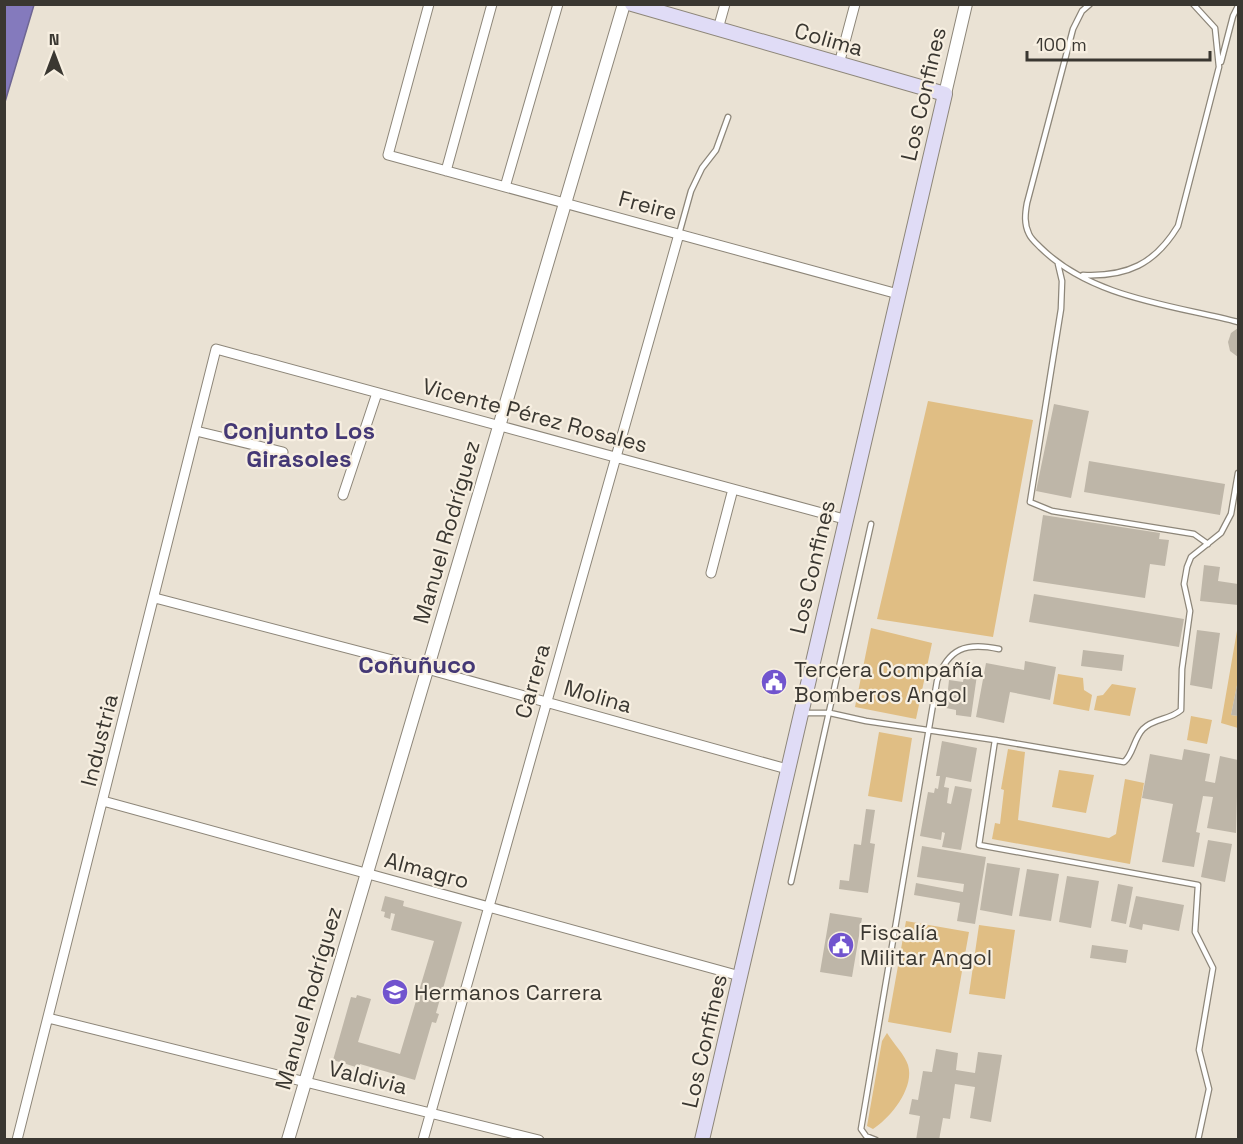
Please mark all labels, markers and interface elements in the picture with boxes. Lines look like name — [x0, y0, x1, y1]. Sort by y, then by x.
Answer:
street label: Colima — [791, 16, 867, 62]
north arrow — [24, 24, 84, 84]
street label: Los Confines — [894, 24, 952, 164]
scale bar — [1027, 24, 1210, 62]
text: N — [49, 29, 59, 50]
text: 100 m — [1036, 33, 1087, 56]
street label: Freire — [616, 184, 680, 226]
street label: Vicente Pérez Rosales — [419, 371, 651, 459]
district label: Conjunto Los Girasoles — [223, 415, 375, 474]
street label: Manuel Rodríguez — [406, 437, 486, 627]
street label: Los Confines — [783, 497, 841, 637]
street label: Carrera — [508, 640, 556, 722]
district label: Coñuñuco — [358, 649, 476, 680]
place label: Tercera Compañía Bomberos Angol — [794, 655, 983, 708]
public building icon: Tercera Compañía Bomberos Angol — [759, 667, 789, 697]
street label: Molina — [561, 673, 636, 719]
street label: Industria — [74, 691, 124, 789]
street label: Almagro — [382, 845, 472, 895]
street label: Manuel Rodríguez — [268, 903, 348, 1093]
place label: Fiscalía Militar Angol — [860, 918, 992, 971]
public building icon: Fiscalía Militar Angol — [826, 930, 856, 960]
street label: Los Confines — [675, 971, 733, 1111]
school or university icon: Hermanos Carrera — [380, 977, 410, 1007]
place label: Hermanos Carrera — [414, 978, 603, 1006]
street label: Valdivia — [326, 1054, 411, 1100]

